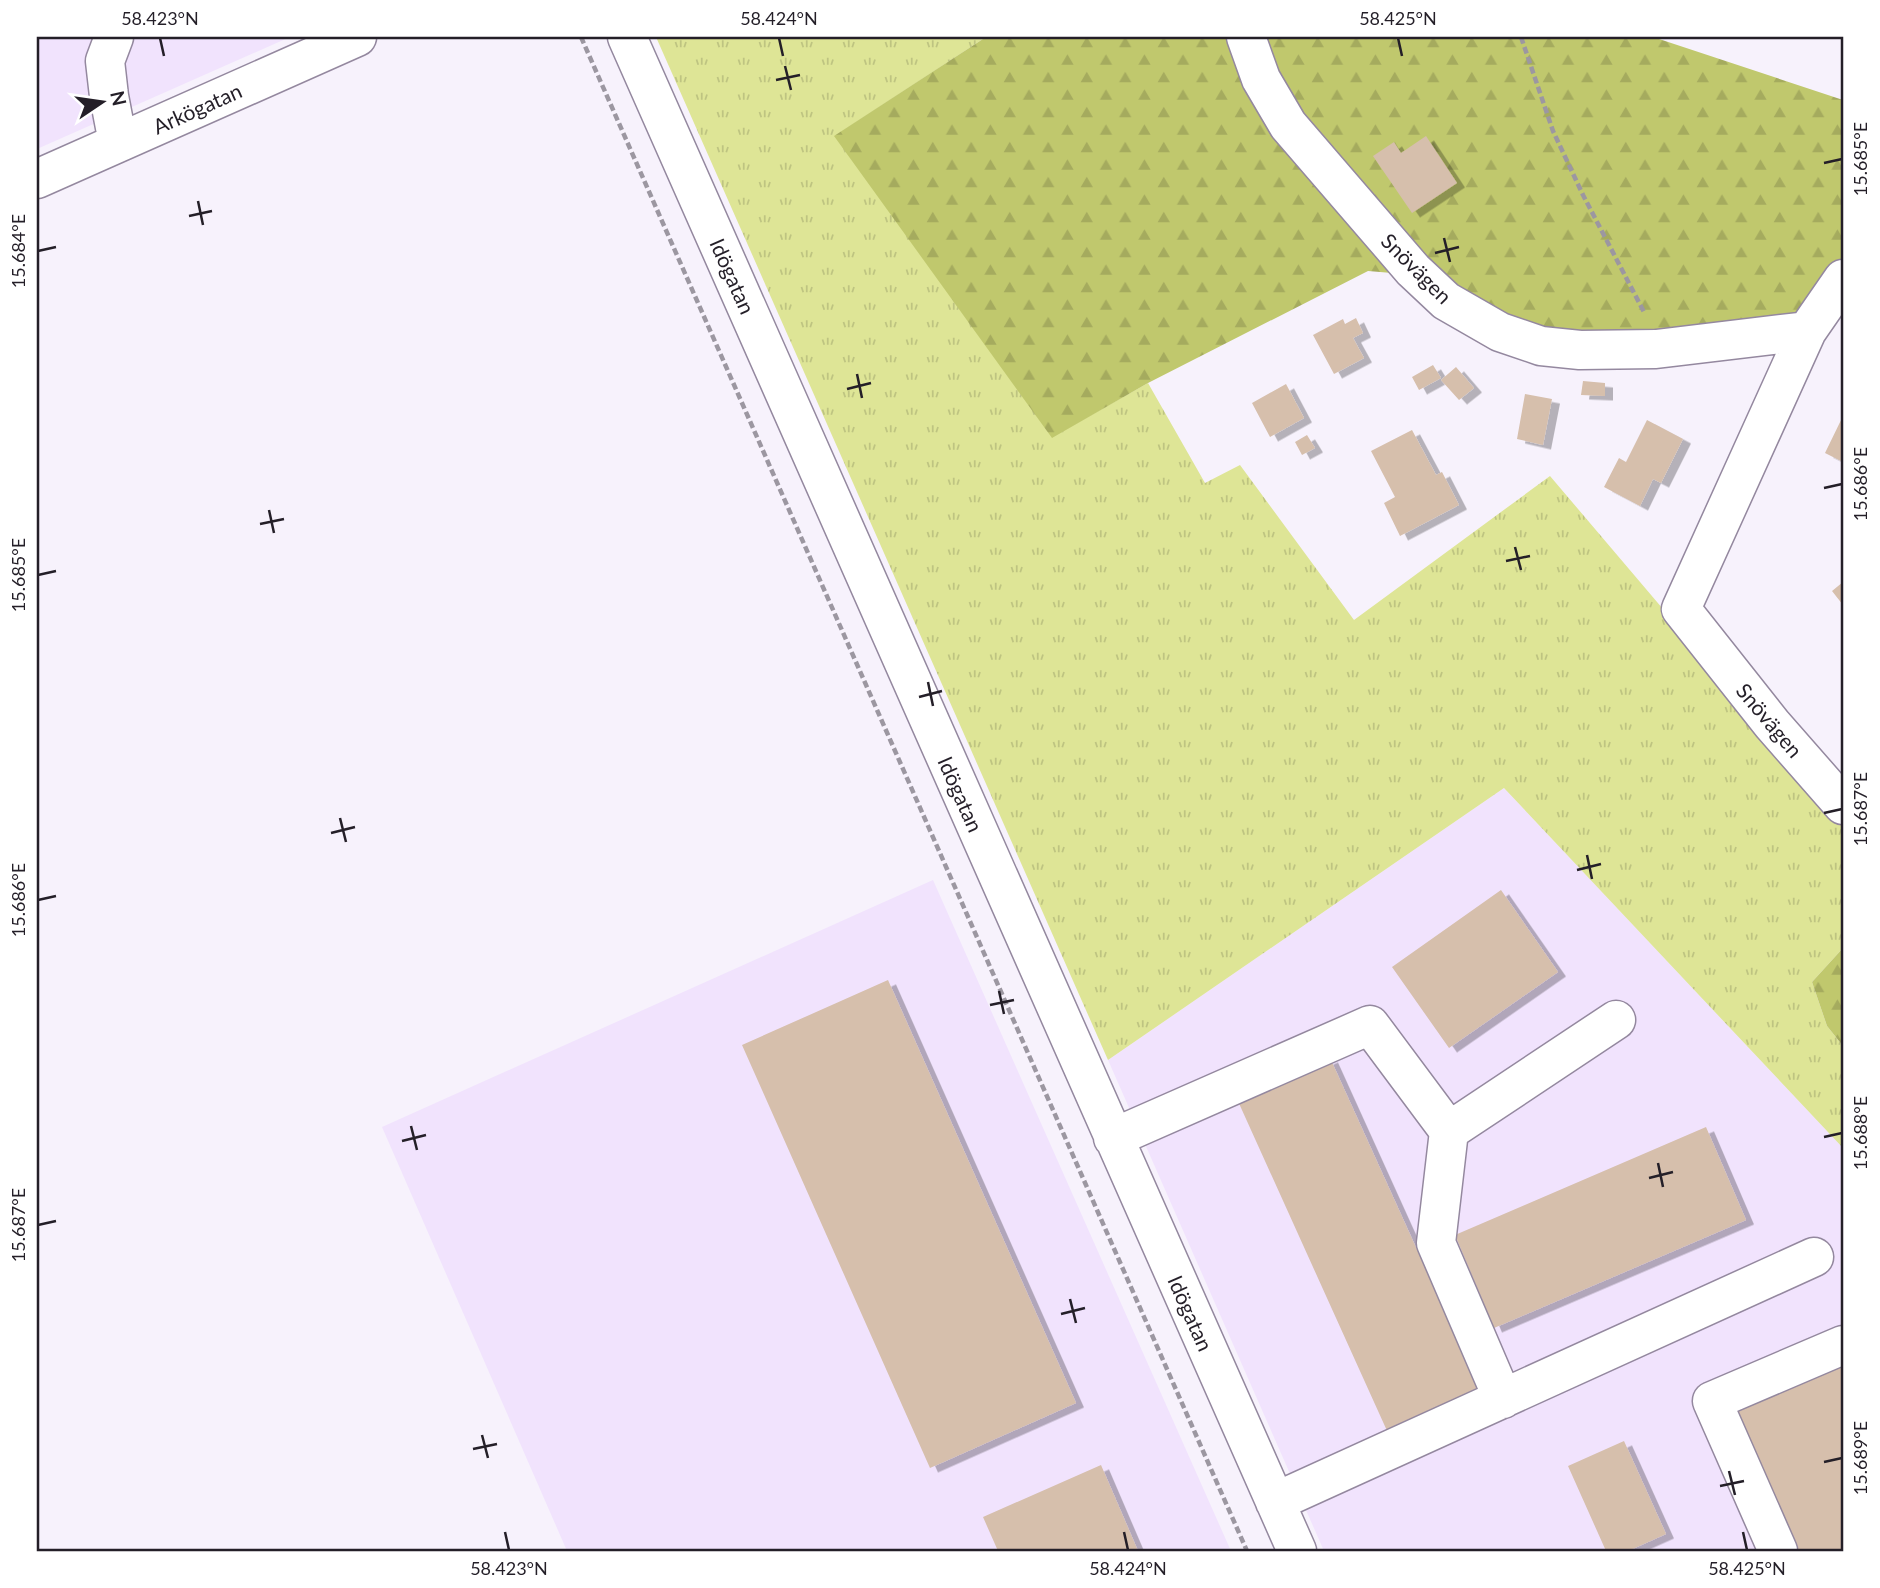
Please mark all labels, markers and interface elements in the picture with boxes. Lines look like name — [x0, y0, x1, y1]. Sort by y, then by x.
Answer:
text: 58.423°N — [121, 7, 199, 29]
text: 58.424°N — [740, 7, 818, 29]
text: 58.425°N — [1359, 7, 1437, 29]
north arrow — [66, 66, 136, 136]
street label: Arkögatan — [149, 77, 245, 139]
text: N — [106, 88, 132, 108]
text: 15.685°E — [1849, 122, 1871, 196]
text: 15.684°E — [7, 214, 29, 288]
street label: Snövägen — [1377, 228, 1457, 308]
street label: Idögatan — [705, 234, 761, 318]
text: 15.686°E — [1849, 447, 1871, 521]
text: 15.685°E — [7, 538, 29, 612]
street label: Snövägen — [1732, 678, 1808, 762]
street label: Idögatan — [933, 752, 989, 836]
text: 15.687°E — [1849, 772, 1871, 846]
text: 15.686°E — [7, 863, 29, 937]
text: 15.688°E — [1849, 1096, 1871, 1170]
text: 15.687°E — [7, 1188, 29, 1262]
street label: Idögatan — [1163, 1271, 1219, 1355]
text: 15.689°E — [1849, 1421, 1871, 1495]
text: 58.423°N — [470, 1557, 548, 1579]
text: 58.424°N — [1089, 1557, 1167, 1579]
text: 58.425°N — [1708, 1557, 1786, 1579]

